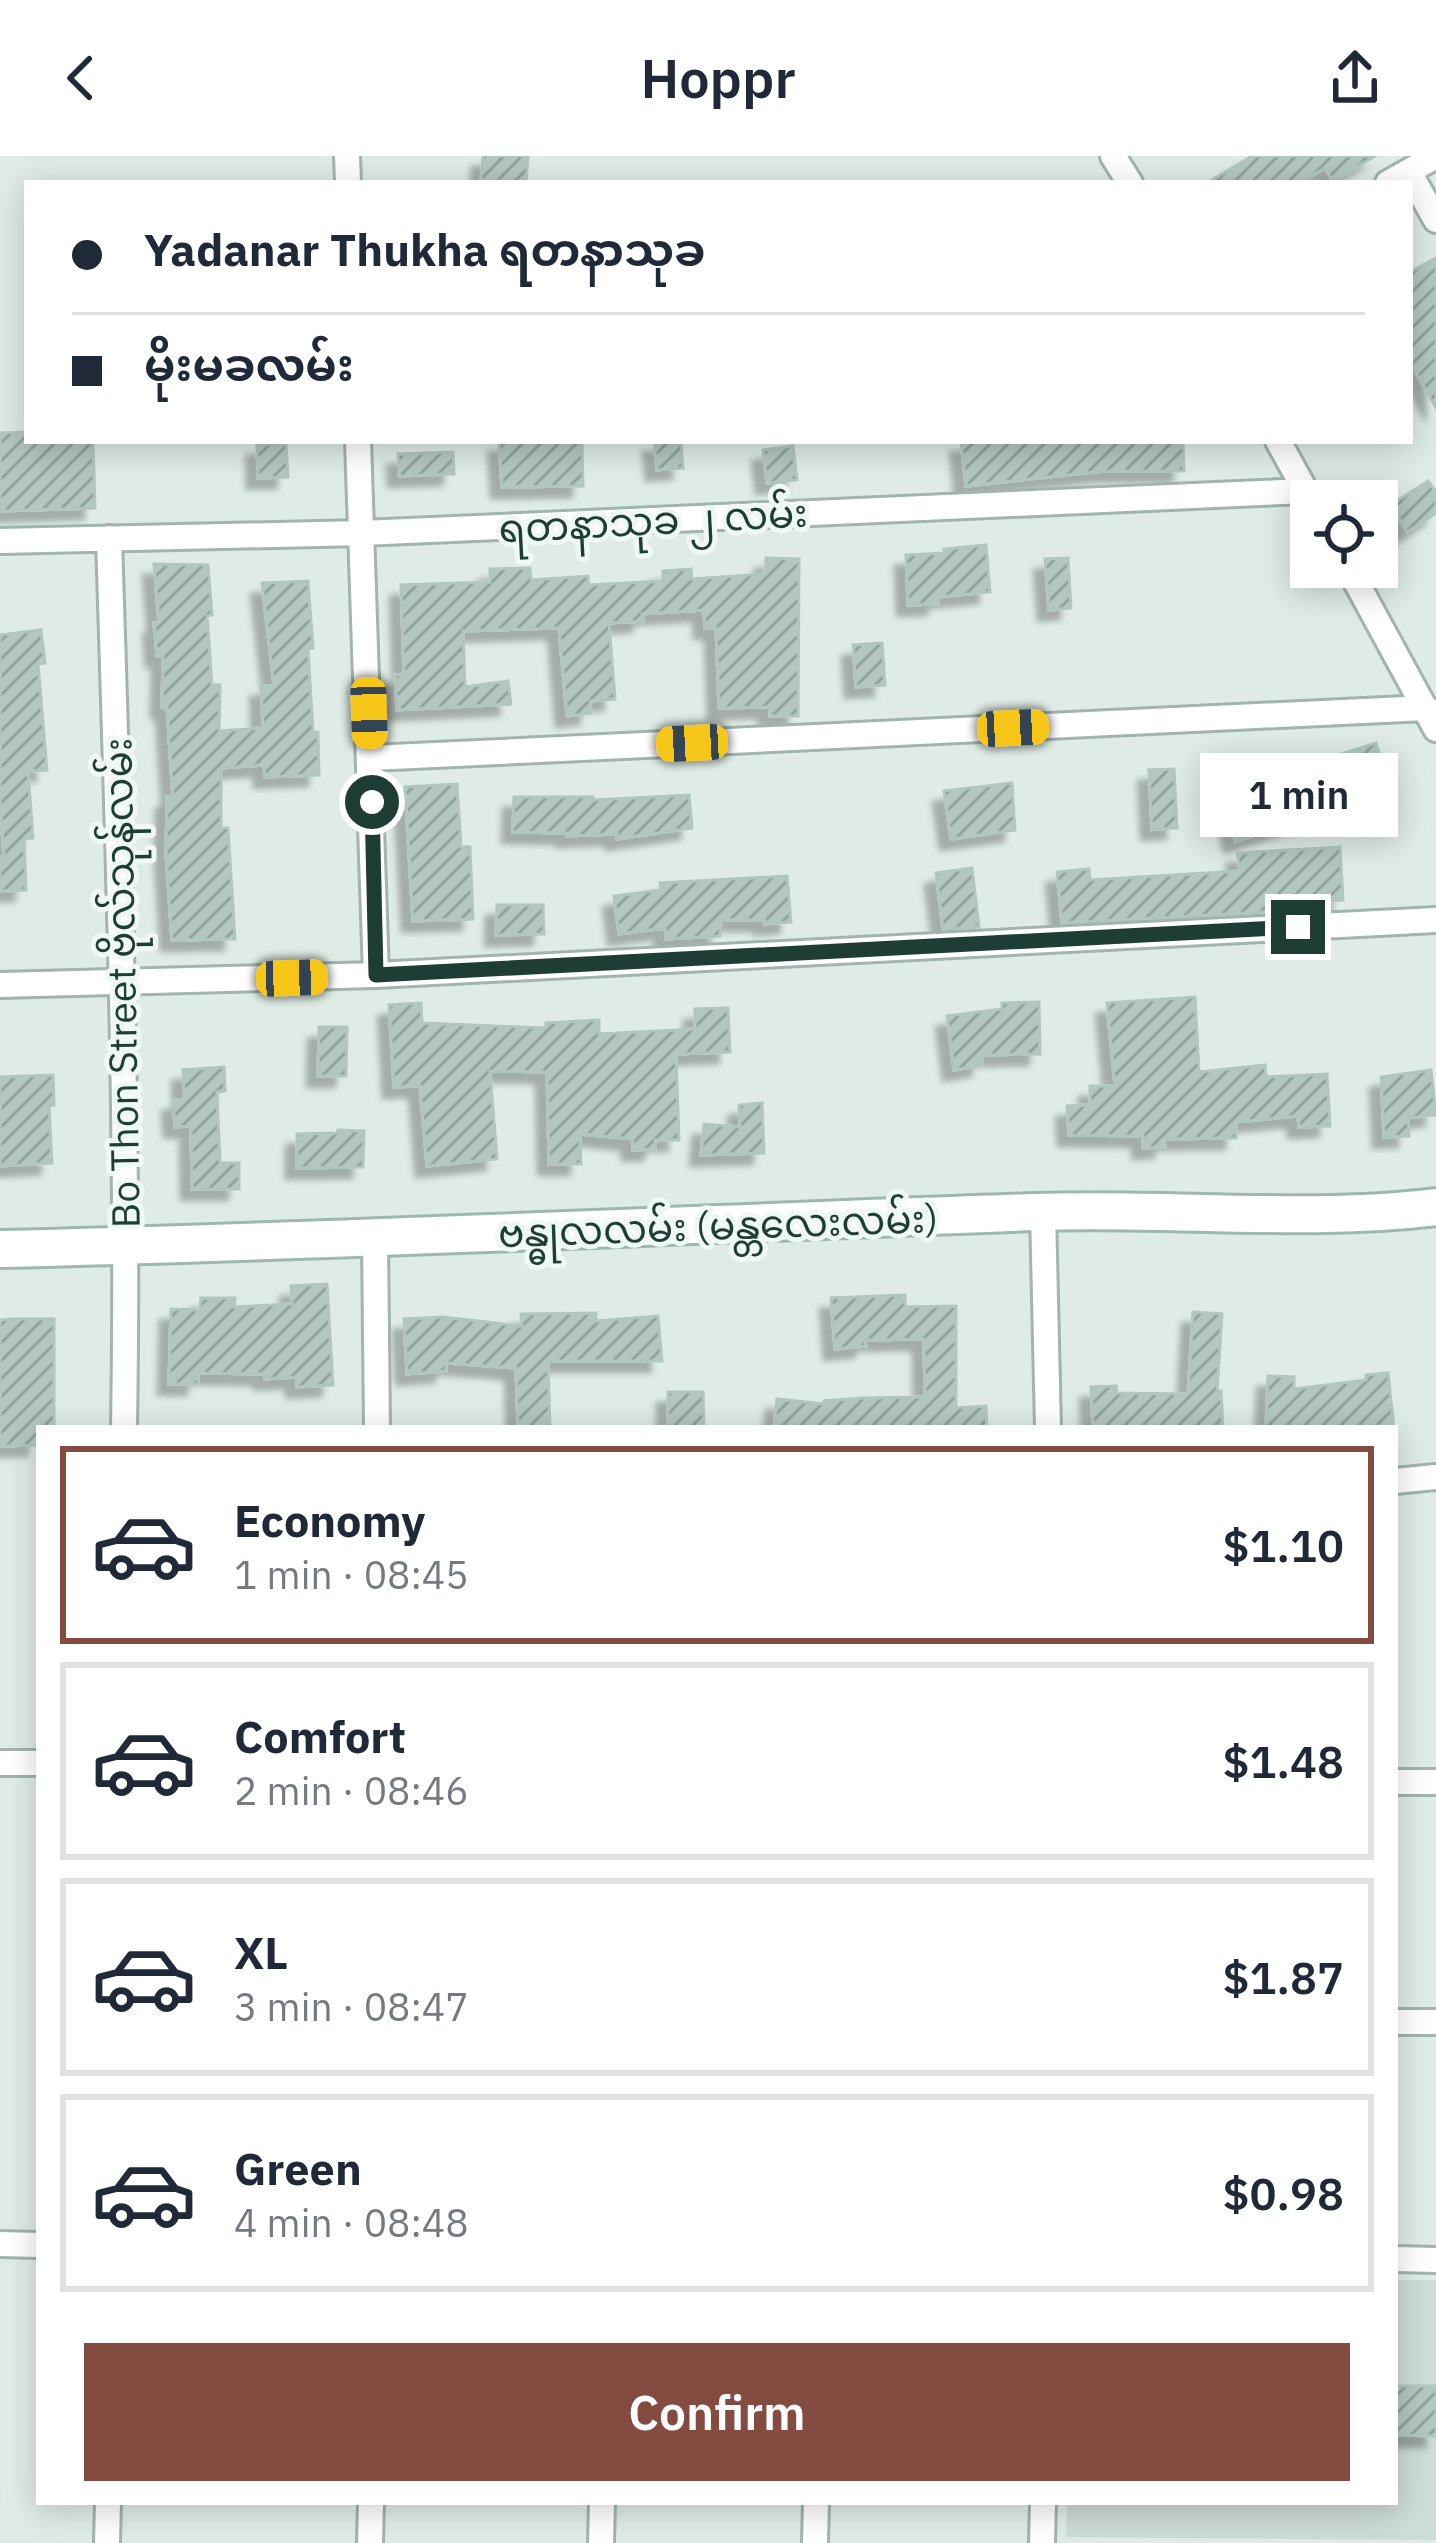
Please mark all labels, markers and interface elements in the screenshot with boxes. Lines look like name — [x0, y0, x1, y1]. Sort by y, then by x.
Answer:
text: Hoppr — [640, 43, 796, 113]
icon: back — [48, 45, 114, 111]
icon: share — [1322, 45, 1388, 111]
text: Yadanar Thukha ရတနာသုခ — [144, 220, 706, 278]
text: မိုးမခလမ်း — [144, 335, 354, 393]
map controls — [1290, 480, 1398, 588]
button: locate — [1290, 480, 1398, 588]
street label: ရတနာသုခ ၂ လမ်း — [497, 486, 809, 561]
car — [350, 676, 388, 750]
car — [976, 708, 1050, 748]
car — [655, 723, 729, 763]
street label: Bo Thon Street ဗိုလ်သုန်လမ်း — [91, 737, 158, 1229]
callout: 1 min — [1199, 753, 1397, 837]
text: 1 min — [1249, 769, 1349, 820]
route start — [345, 775, 399, 829]
route end — [1271, 900, 1325, 954]
car — [255, 959, 329, 997]
street label: ဗန္ဓုလလမ်း (မန္တလေးလမ်း) — [497, 1192, 939, 1266]
icon: car — [90, 1491, 198, 1599]
text: Economy — [234, 1491, 425, 1549]
text: $1.10 — [1223, 1516, 1344, 1574]
text: 1 min · 08:45 — [234, 1549, 469, 1600]
icon: car — [90, 1707, 198, 1815]
text: Comfort — [234, 1707, 406, 1765]
text: $1.48 — [1223, 1732, 1344, 1790]
text: 2 min · 08:46 — [234, 1765, 469, 1816]
icon: car — [90, 1923, 198, 2031]
text: XL — [234, 1923, 288, 1981]
text: $1.87 — [1223, 1948, 1344, 2006]
text: 3 min · 08:47 — [234, 1981, 469, 2032]
icon: car — [90, 2139, 198, 2247]
text: Green — [234, 2139, 362, 2197]
text: $0.98 — [1223, 2164, 1344, 2222]
text: 4 min · 08:48 — [234, 2197, 469, 2248]
button: Confirm — [84, 2343, 1350, 2481]

